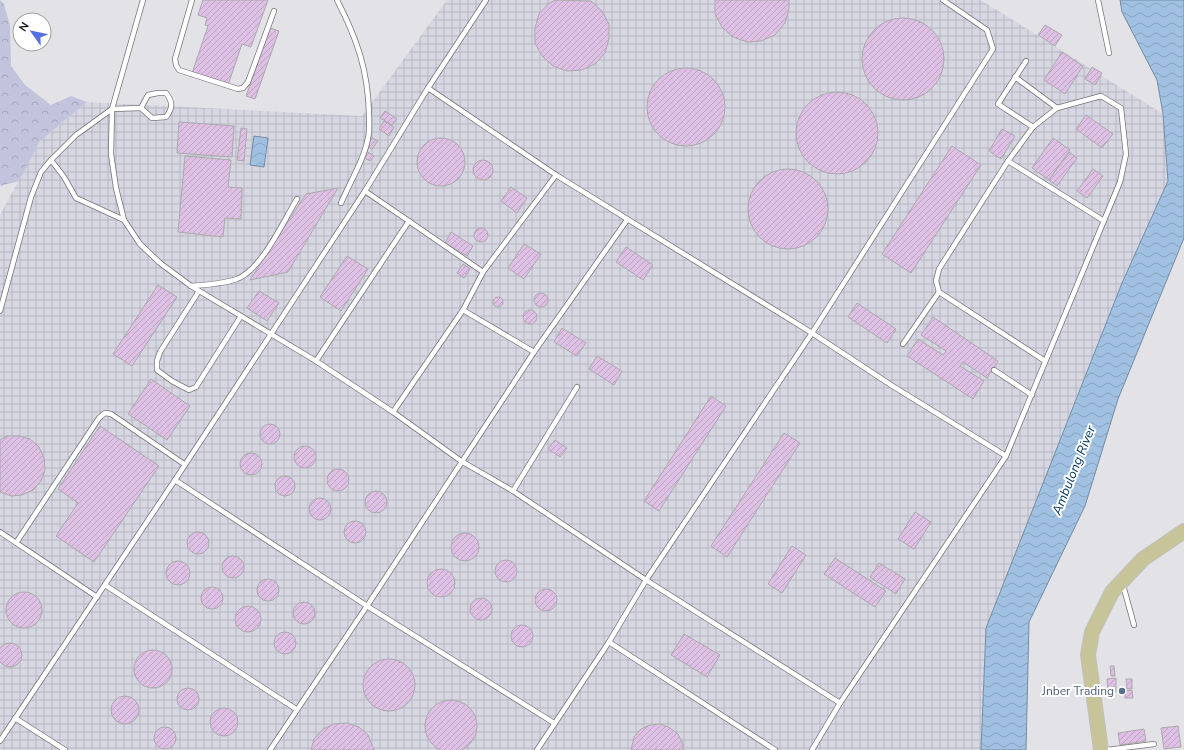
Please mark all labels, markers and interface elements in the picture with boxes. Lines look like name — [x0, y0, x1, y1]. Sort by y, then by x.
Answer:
north arrow — [12, 12, 52, 52]
text: N — [16, 19, 33, 34]
water label: Ambulong River — [1047, 423, 1100, 519]
place label: Jnber Trading — [1041, 683, 1114, 699]
marker: Jnber Trading — [1117, 686, 1127, 696]

